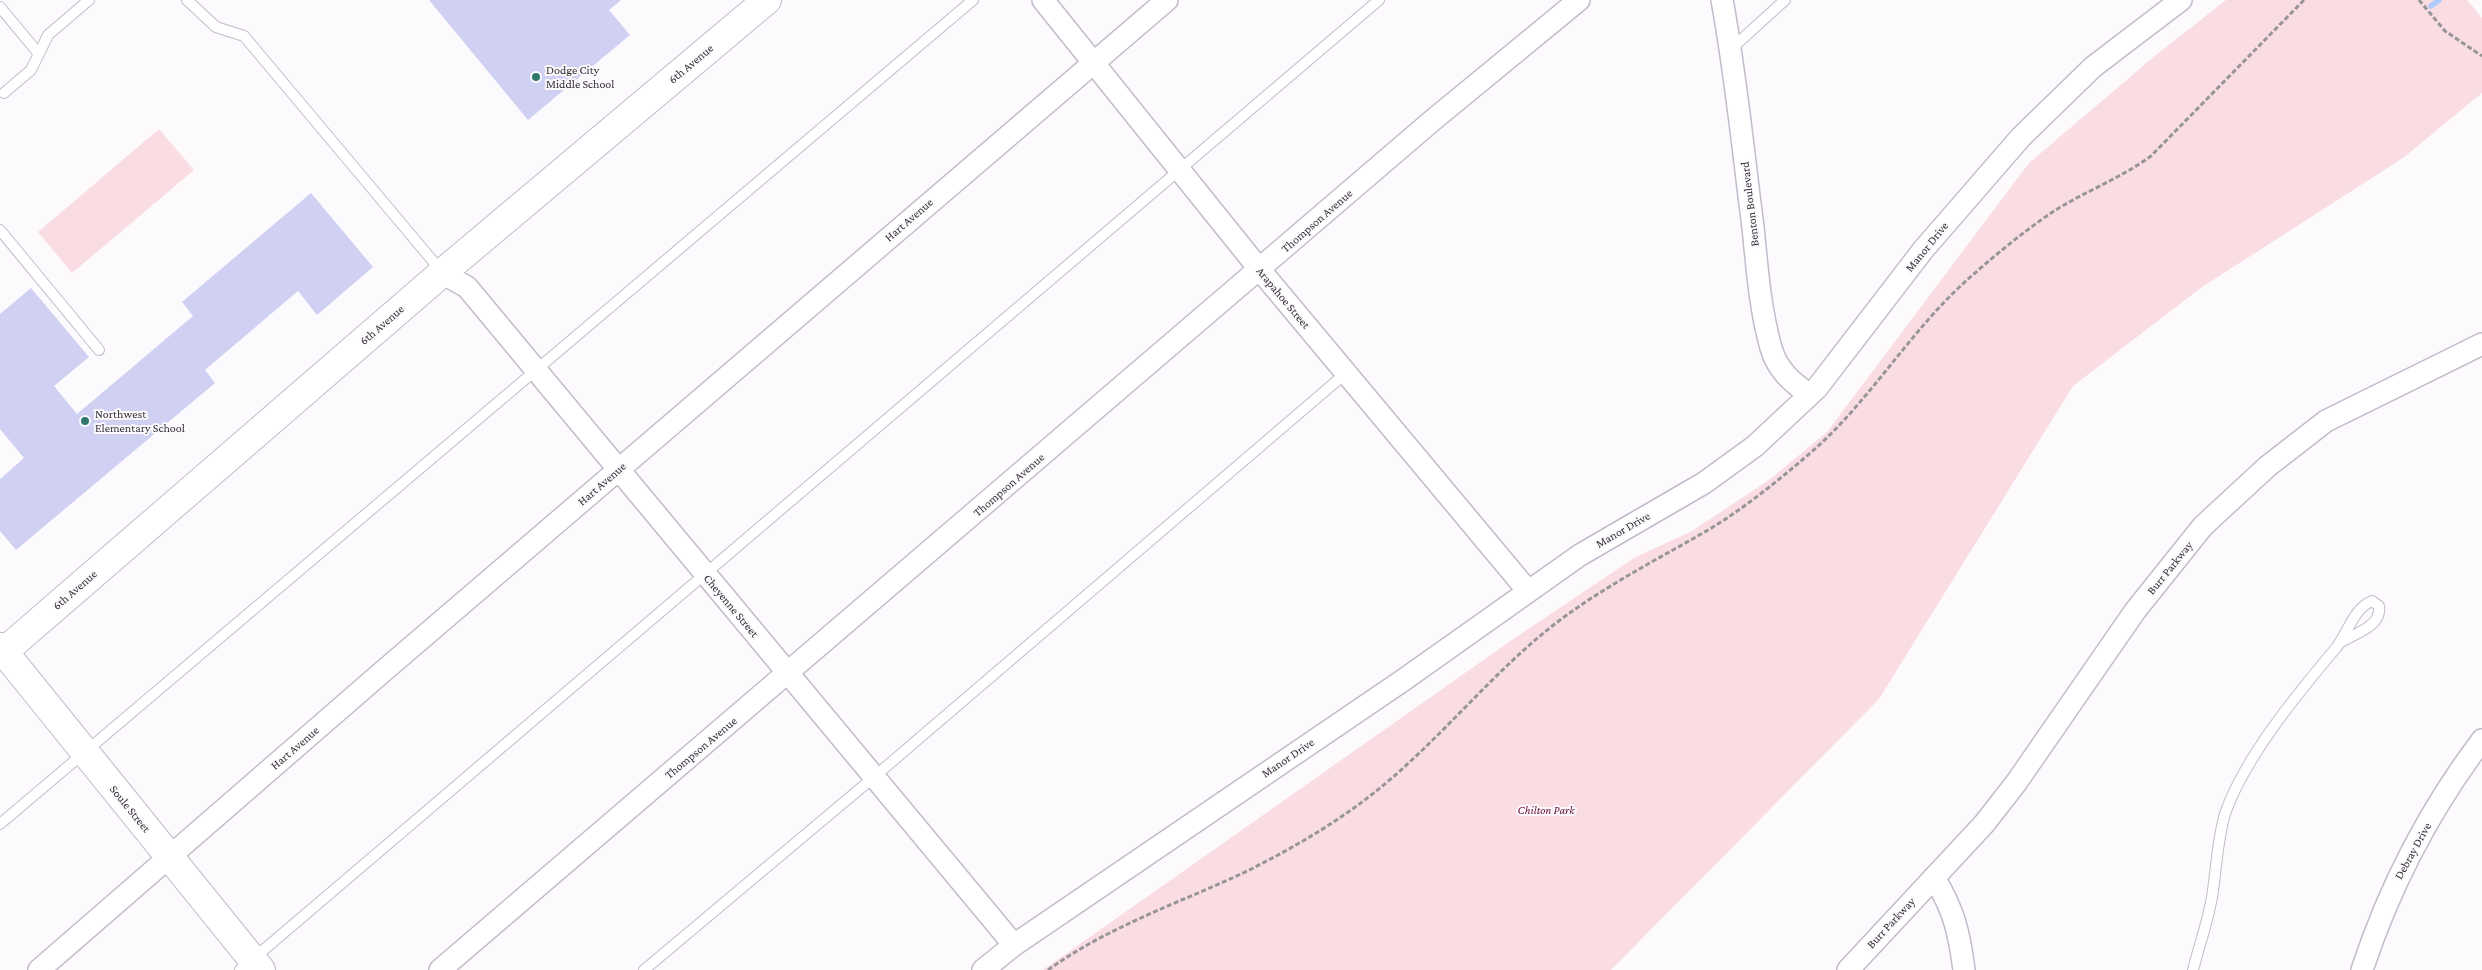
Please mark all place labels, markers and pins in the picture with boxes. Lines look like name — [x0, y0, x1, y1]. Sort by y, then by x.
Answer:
place label: Dodge City Middle School — [546, 63, 614, 91]
marker: Dodge City Middle School — [530, 71, 542, 83]
place label: Northwest Elementary School — [95, 407, 185, 435]
marker: Northwest Elementary School — [79, 415, 91, 427]

